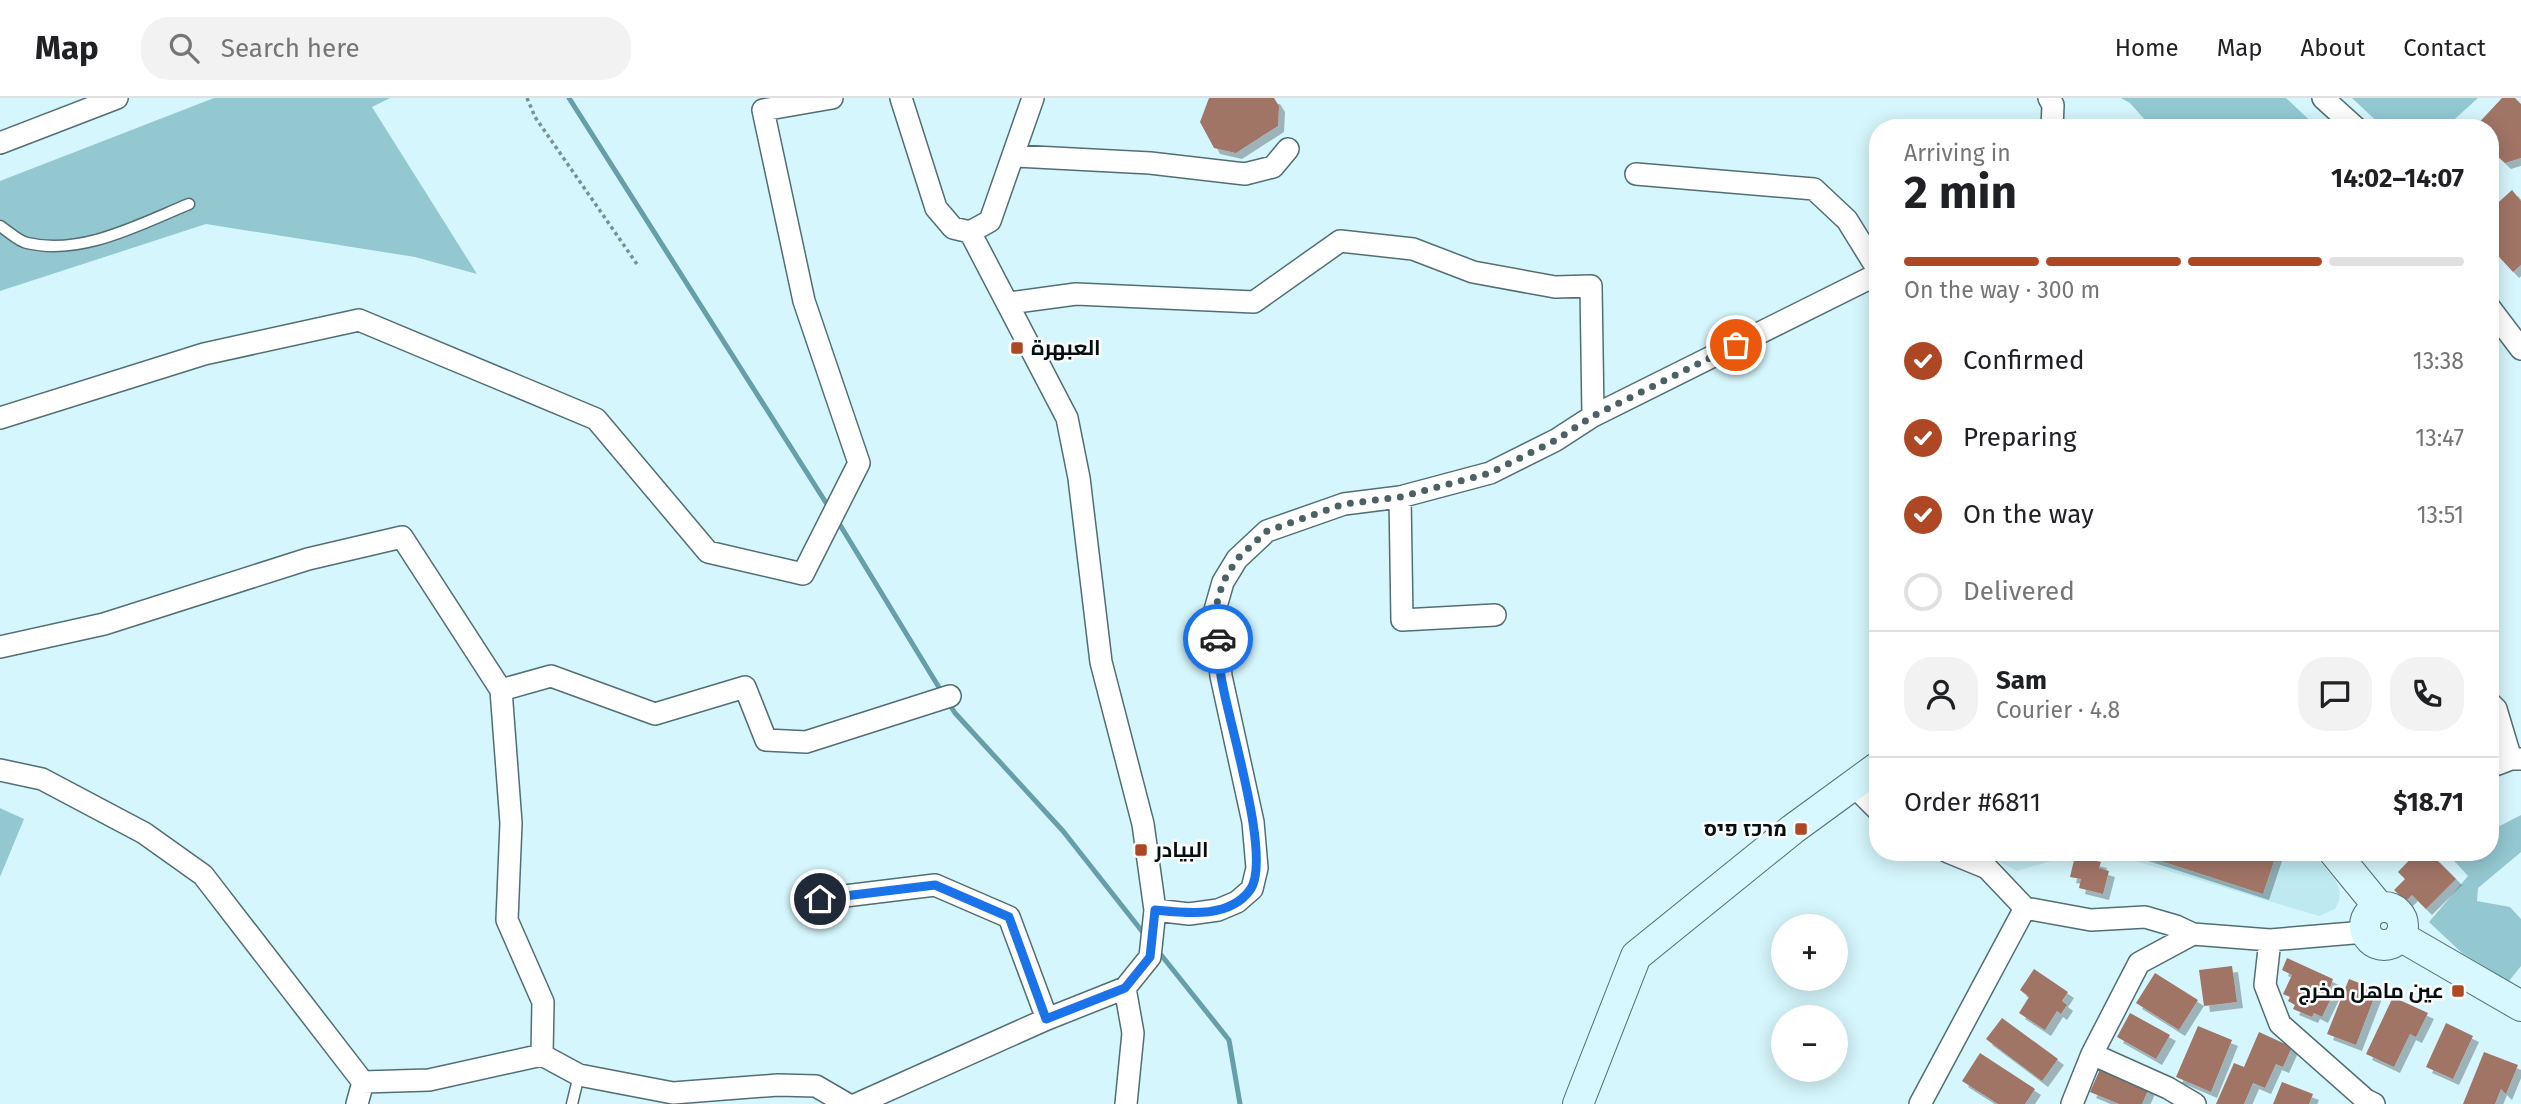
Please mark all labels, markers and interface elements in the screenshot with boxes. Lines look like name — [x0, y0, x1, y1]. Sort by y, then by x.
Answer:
search box — [141, 17, 631, 80]
text: Map — [35, 28, 99, 68]
icon: search — [165, 29, 203, 67]
text: Search here — [221, 33, 360, 64]
text: Home — [2115, 34, 2179, 62]
text: Map — [2217, 34, 2263, 62]
text: About — [2301, 34, 2365, 62]
text: Contact — [2403, 34, 2486, 62]
text: Arriving in — [1904, 139, 2011, 167]
text: 14:02–14:07 — [2331, 163, 2464, 194]
text: 2 min — [1904, 165, 2017, 220]
text: On the way · 300 m — [1904, 276, 2100, 304]
pin — [1706, 315, 1766, 375]
icon: bag — [1717, 326, 1755, 364]
place label: العبهرة — [1031, 335, 1101, 361]
marker: العبهرة — [1009, 340, 1025, 356]
icon: check — [1904, 342, 1942, 380]
text: Confirmed — [1963, 345, 2084, 376]
text: 13:38 — [2413, 347, 2464, 375]
icon: check — [1904, 419, 1942, 457]
text: Preparing — [1963, 422, 2076, 453]
text: 13:47 — [2415, 424, 2464, 452]
icon: check — [1904, 496, 1942, 534]
text: On the way — [1963, 499, 2094, 530]
text: 13:51 — [2417, 501, 2464, 529]
text: Delivered — [1963, 576, 2075, 607]
courier — [1183, 604, 1253, 674]
icon: car — [1199, 620, 1237, 658]
button: person — [1904, 657, 1978, 731]
button: chat — [2298, 657, 2372, 731]
button: phone — [2390, 657, 2464, 731]
text: Sam — [1996, 665, 2047, 696]
text: Courier · 4.8 — [1996, 696, 2120, 724]
text: Order #6811 — [1904, 787, 2041, 818]
text: $18.71 — [2393, 787, 2464, 818]
place label: מרכז פיס — [1703, 816, 1787, 842]
marker: מרכז פיס — [1793, 821, 1809, 837]
place label: البيادر — [1154, 837, 1209, 863]
marker: البيادر — [1133, 842, 1149, 858]
pin — [790, 869, 850, 929]
icon: home — [801, 880, 839, 918]
map controls — [1771, 914, 1848, 1082]
button: + — [1771, 914, 1848, 991]
place label: عين ماهل مخرج — [2298, 978, 2444, 1005]
marker: عين ماهل مخرج — [2450, 983, 2466, 999]
button: − — [1771, 1005, 1848, 1082]

